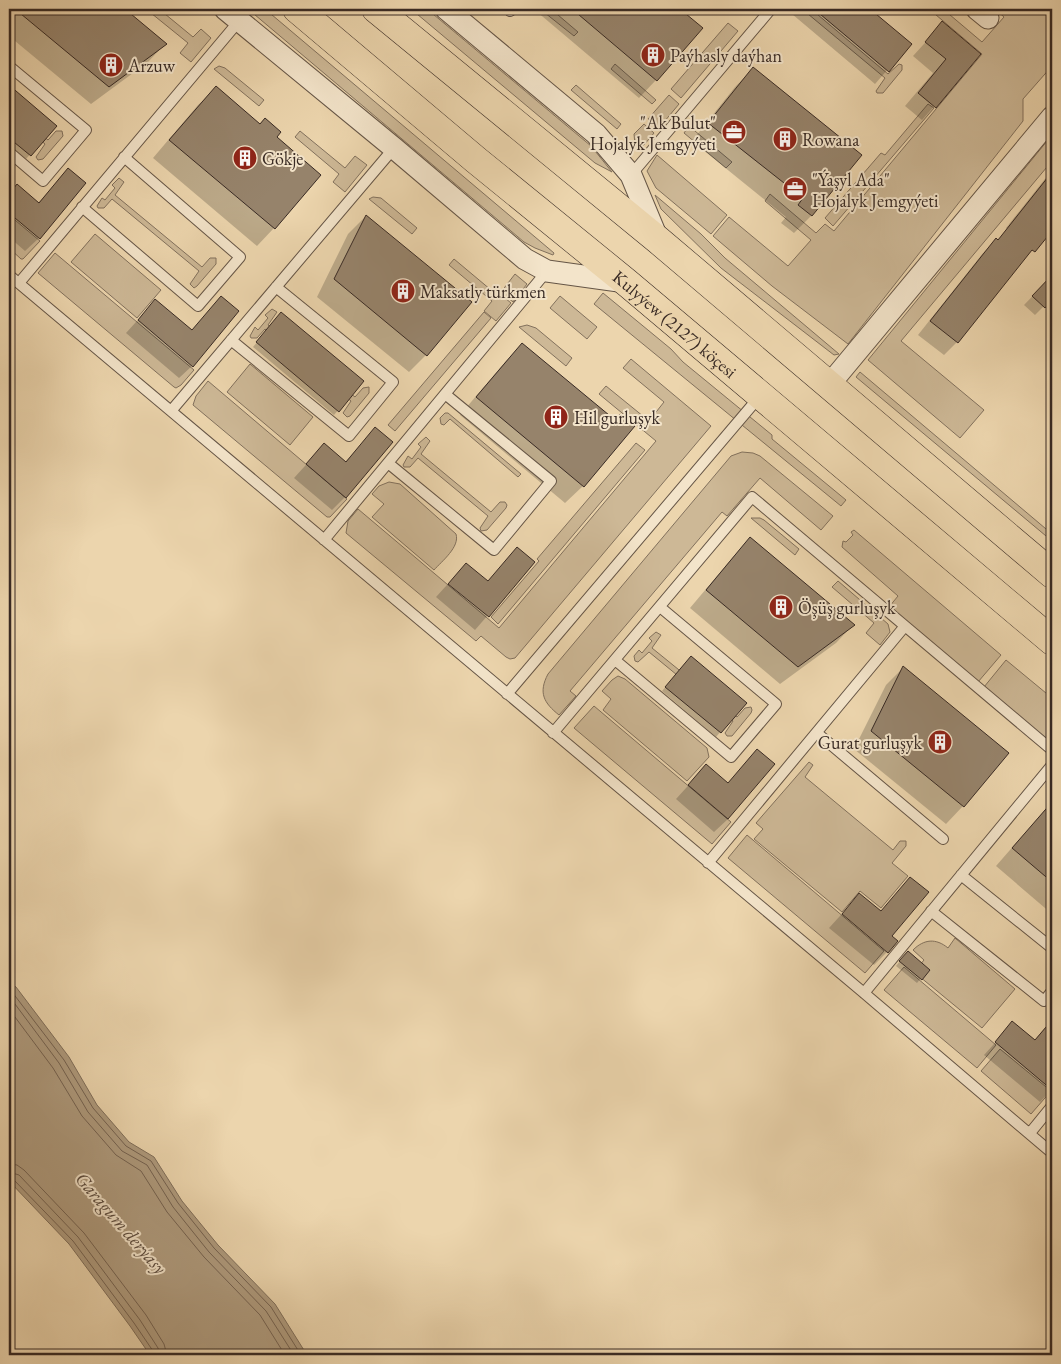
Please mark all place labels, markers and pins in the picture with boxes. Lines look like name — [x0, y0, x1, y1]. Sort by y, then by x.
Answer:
building icon: Paýhasly daýhan — [640, 42, 666, 68]
place label: Paýhasly daýhan — [670, 44, 782, 67]
building icon: Arzuw — [98, 52, 124, 78]
place label: Arzuw — [127, 54, 176, 77]
place label: "Ak Bulut" Hojalyk Jemgyýeti — [590, 111, 717, 155]
office icon: "Ak Bulut" Hojalyk Jemgyýeti — [721, 119, 747, 145]
building icon: Rowana — [772, 126, 798, 152]
place label: Rowana — [802, 128, 860, 151]
building icon: Gökje — [232, 145, 258, 171]
place label: Gökje — [262, 147, 303, 170]
place label: "Ýaşyl Ada" Hojalyk Jemgyýeti — [812, 168, 939, 212]
office icon: "Ýaşyl Ada" Hojalyk Jemgyýeti — [782, 176, 808, 202]
building icon: Maksatly türkmen — [390, 278, 416, 304]
place label: Maksatly türkmen — [420, 280, 547, 303]
building icon: Hil gurluşyk — [543, 404, 569, 430]
place label: Hil gurluşyk — [574, 406, 661, 429]
building icon: Öşüş gurluşyk — [768, 594, 794, 620]
place label: Öşüş gurluşyk — [798, 596, 896, 619]
building icon: Gurat gurluşyk — [927, 729, 953, 755]
place label: Gurat gurluşyk — [818, 731, 923, 754]

